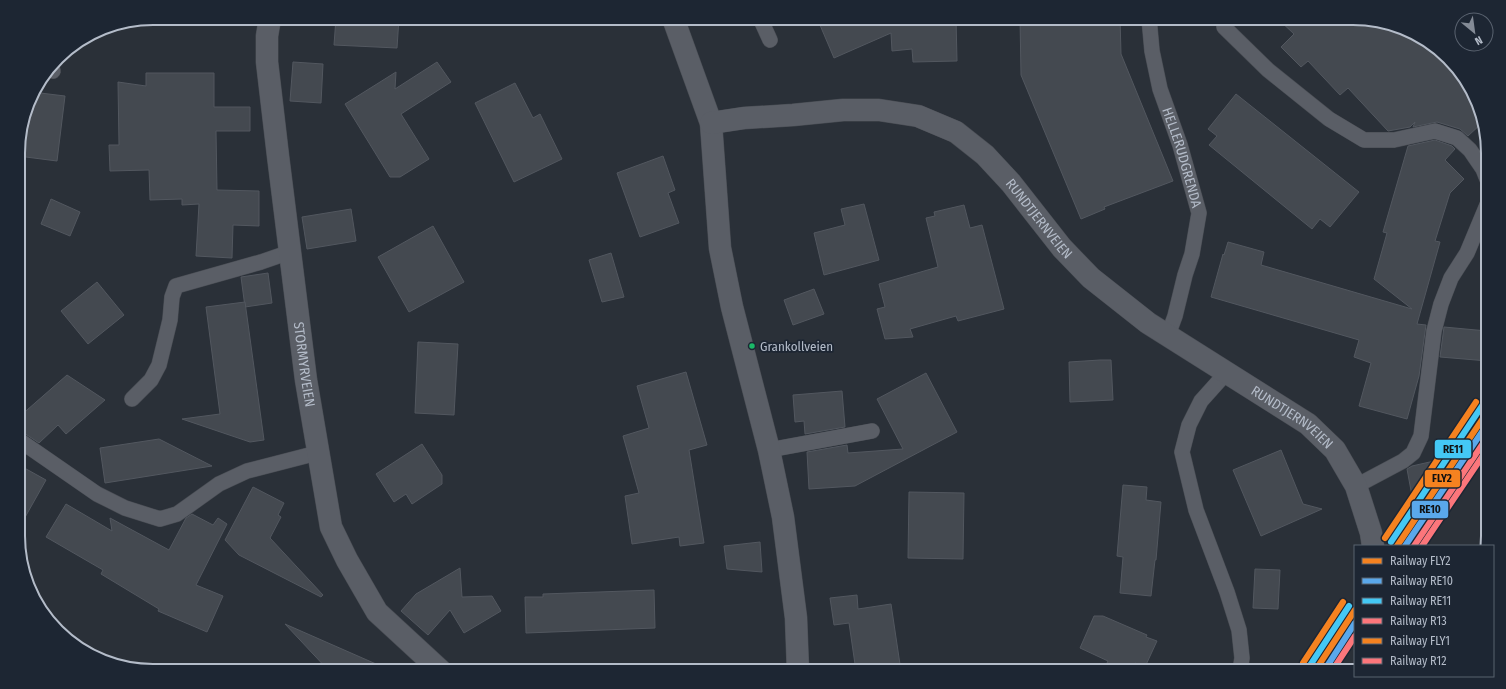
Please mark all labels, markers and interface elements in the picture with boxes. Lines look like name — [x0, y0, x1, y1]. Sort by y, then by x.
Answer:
north arrow — [1454, 12, 1494, 52]
text: N — [1473, 33, 1485, 48]
street label: HELLERUDGRENDA — [1158, 105, 1205, 210]
street label: RUNDTJERNVEIEN — [1002, 176, 1076, 262]
street label: STORMYRVEIEN — [290, 321, 318, 408]
place label: Grankollveien — [760, 339, 833, 354]
marker: Grankollveien — [747, 341, 757, 351]
street label: RUNDTJERNVEIEN — [1248, 382, 1336, 453]
line badge: RE11 — [1434, 439, 1472, 459]
text: RE11 — [1443, 443, 1463, 456]
line badge: FLY2 — [1424, 469, 1461, 488]
text: FLY2 — [1432, 472, 1452, 485]
line badge: RE10 — [1411, 500, 1449, 519]
text: RE10 — [1419, 503, 1441, 516]
legend — [1354, 545, 1494, 677]
text: Railway FLY2 — [1390, 554, 1451, 568]
text: Railway RE10 — [1390, 574, 1453, 588]
text: Railway RE11 — [1390, 594, 1451, 608]
text: Railway R13 — [1390, 614, 1447, 628]
text: Railway FLY1 — [1390, 634, 1450, 648]
text: Railway R12 — [1390, 654, 1447, 668]

